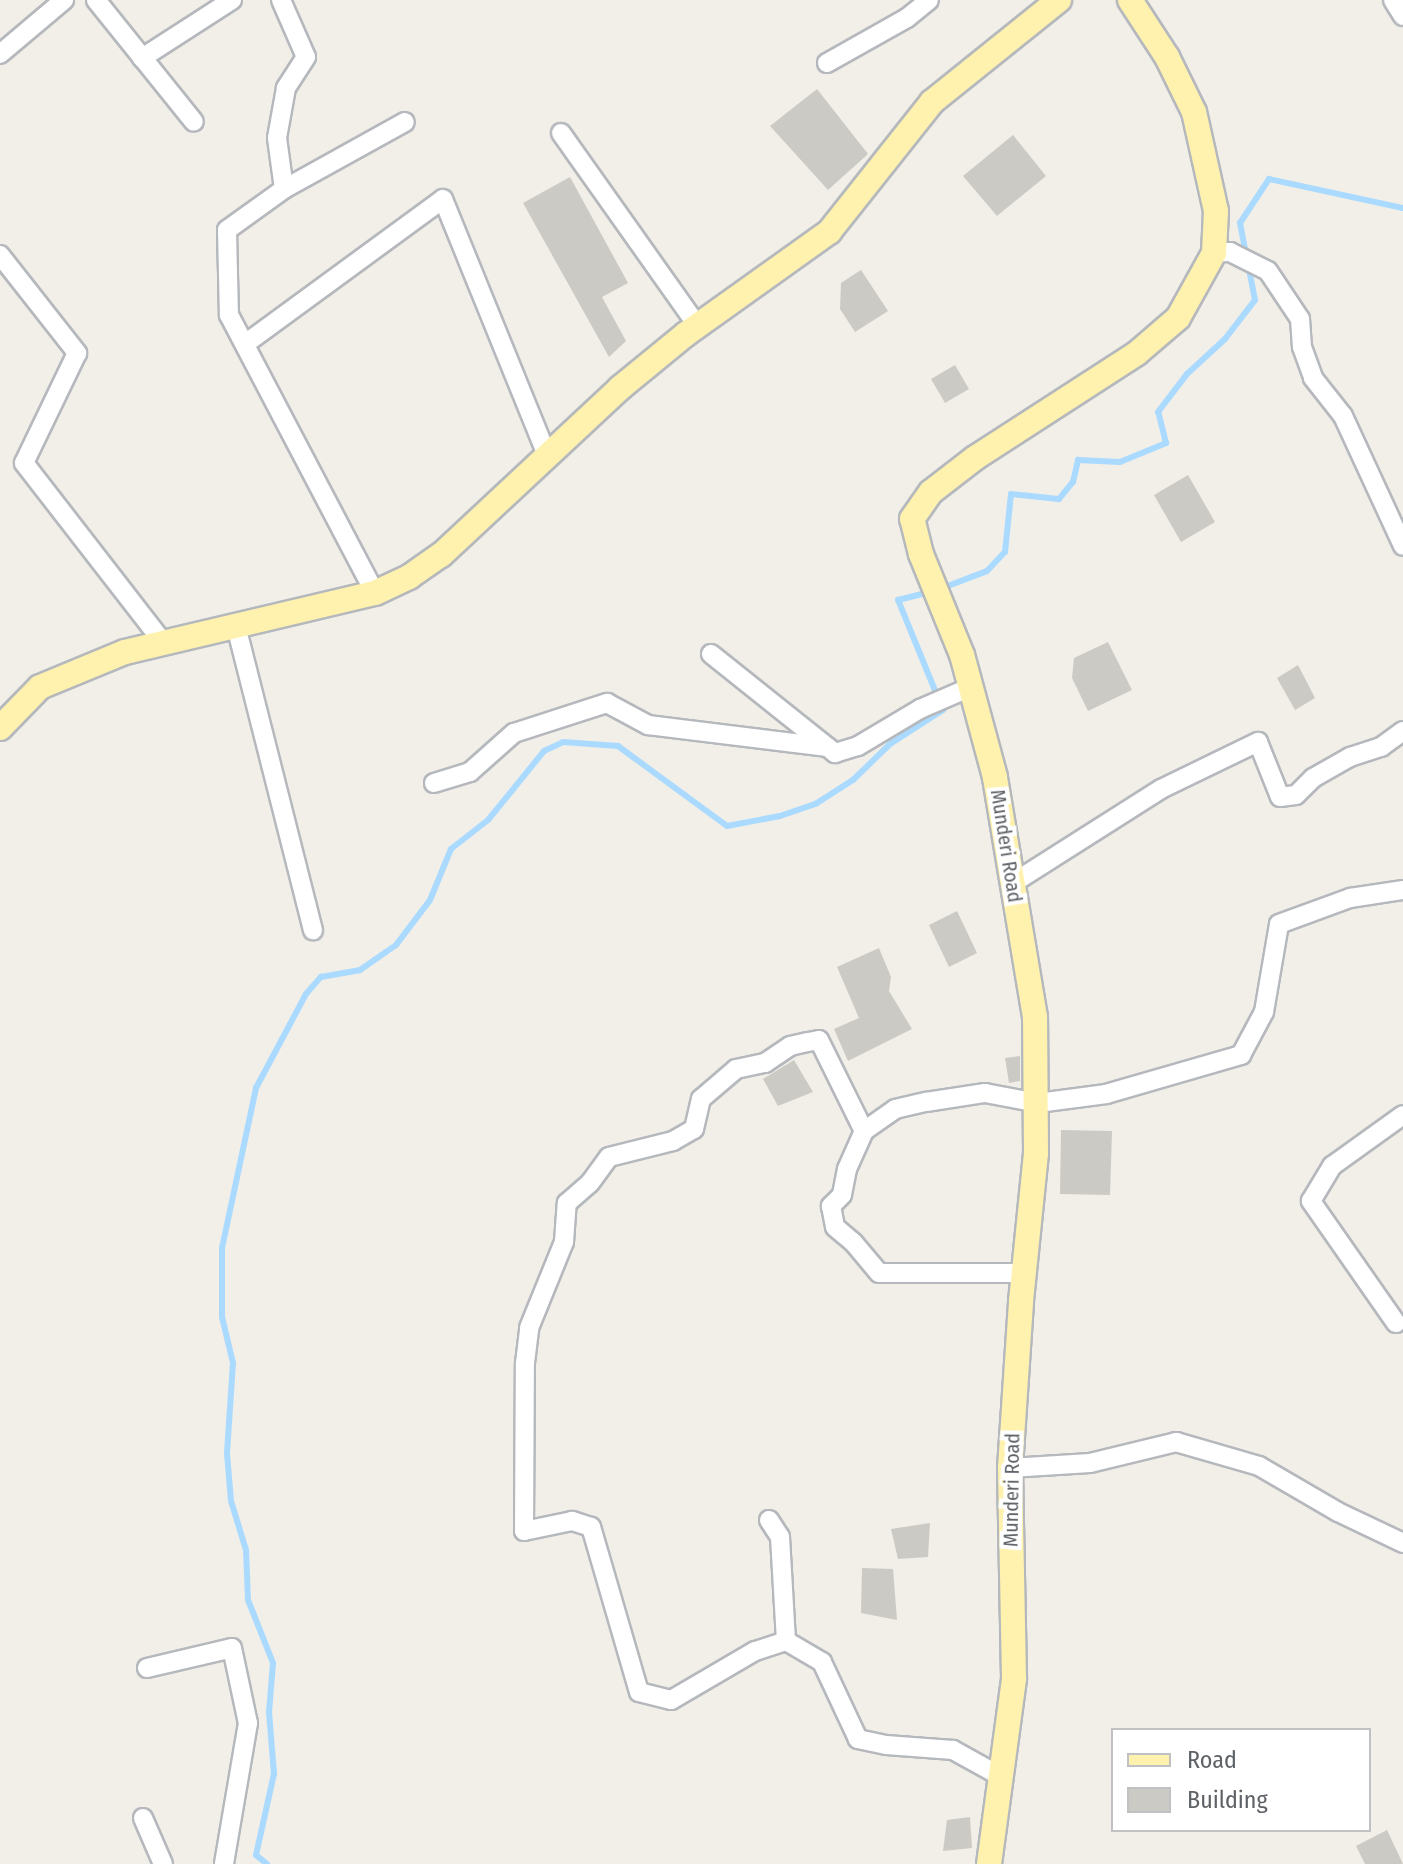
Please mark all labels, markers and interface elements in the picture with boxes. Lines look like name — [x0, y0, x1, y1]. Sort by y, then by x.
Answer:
street label: Munderi Road — [985, 788, 1027, 904]
street label: Munderi Road — [999, 1433, 1025, 1547]
legend — [1111, 1728, 1371, 1832]
text: Road — [1187, 1746, 1237, 1774]
text: Building — [1187, 1786, 1268, 1814]

